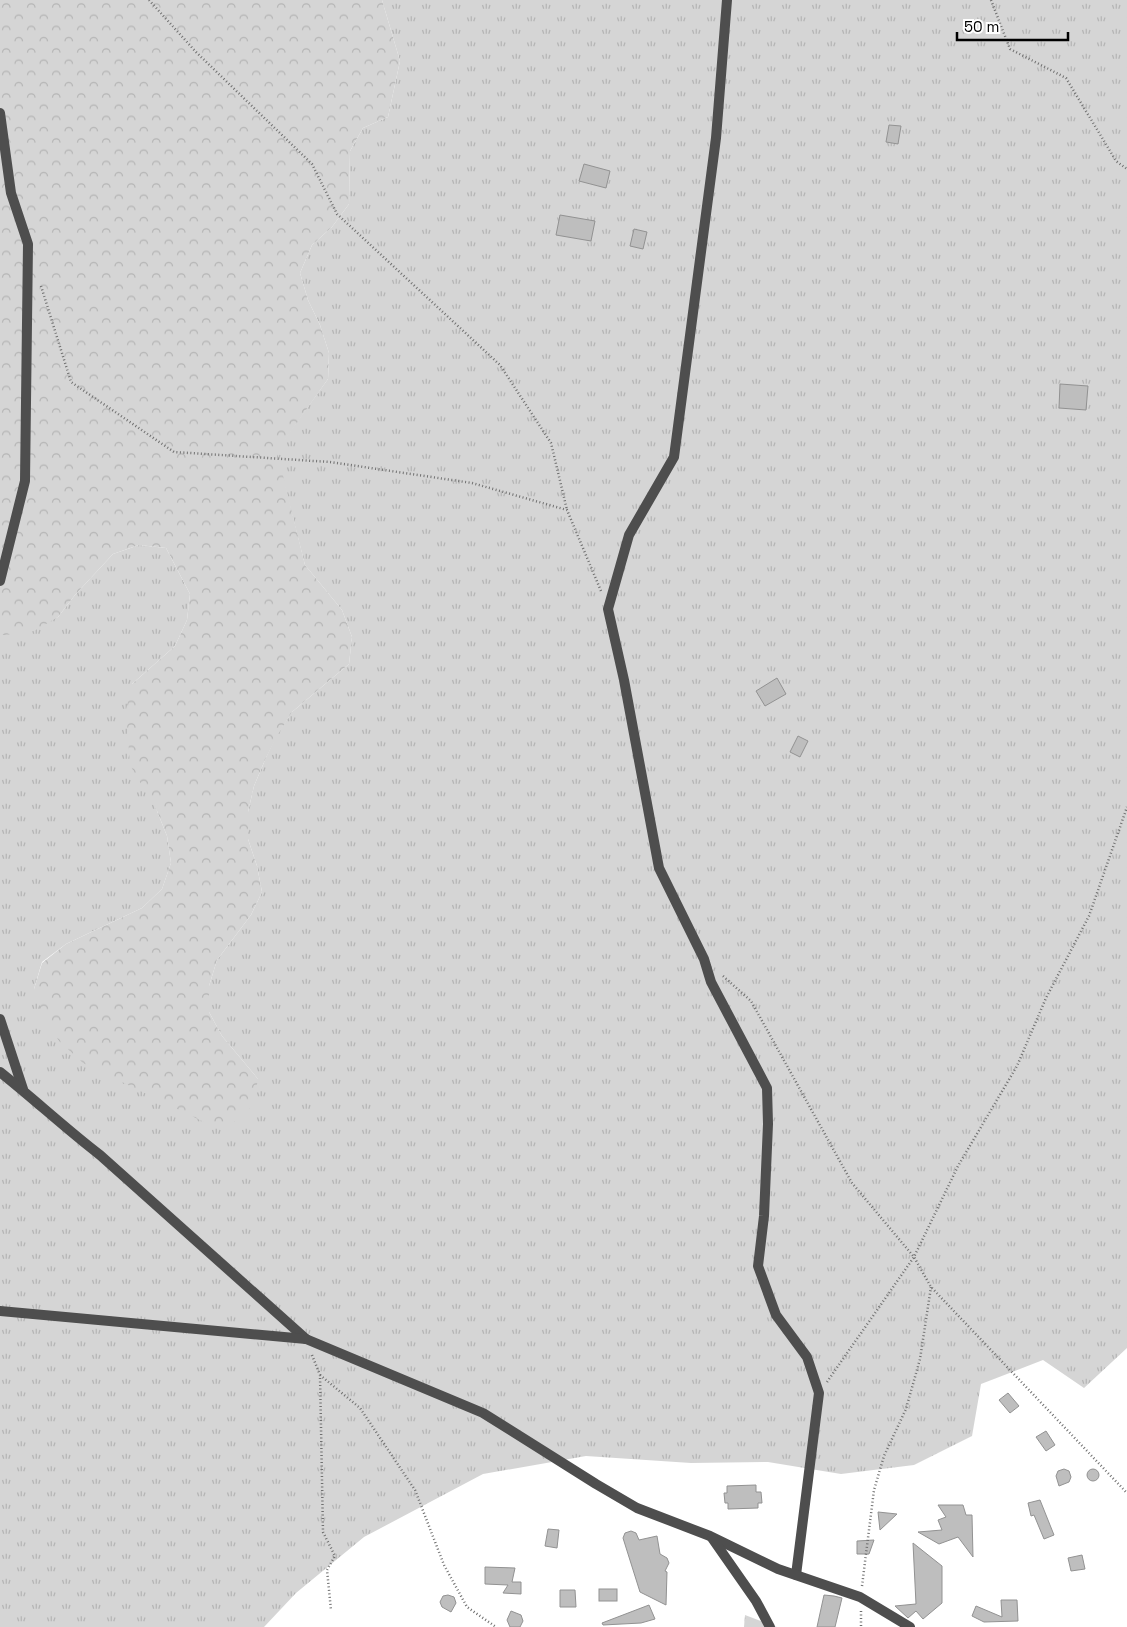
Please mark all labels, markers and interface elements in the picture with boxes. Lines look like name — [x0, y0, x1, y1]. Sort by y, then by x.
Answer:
scale bar — [957, 10, 1068, 42]
text: 50 m — [964, 17, 999, 36]

